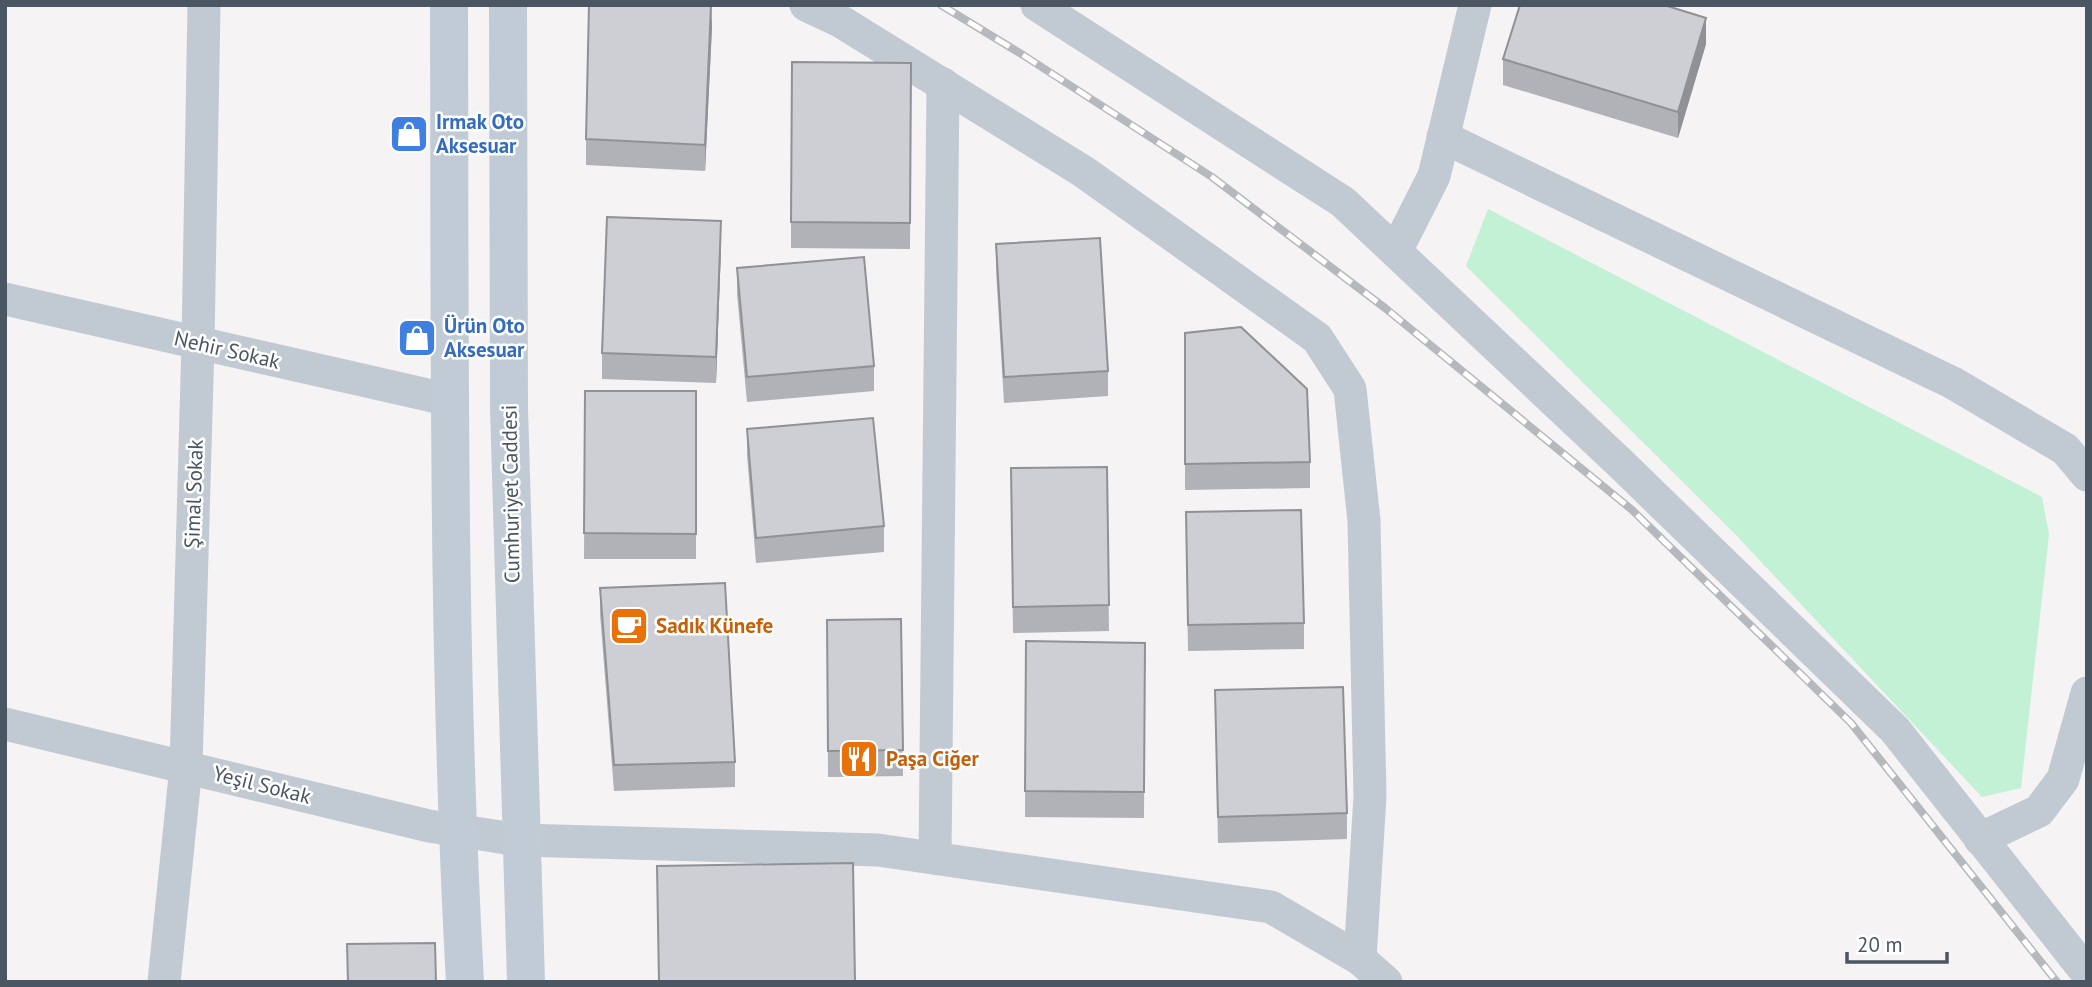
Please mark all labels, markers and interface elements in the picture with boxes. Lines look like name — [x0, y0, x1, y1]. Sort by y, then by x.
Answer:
place label: Irmak Oto Aksesuar — [436, 108, 524, 159]
shop icon: Irmak Oto Aksesuar — [388, 113, 430, 155]
place label: Ürün Oto Aksesuar — [444, 312, 525, 363]
shop icon: Ürün Oto Aksesuar — [396, 317, 438, 359]
street label: Nehir Sokak — [172, 324, 283, 375]
street label: Cumhuriyet Caddesi — [495, 405, 526, 583]
street label: Şimal Sokak — [178, 439, 209, 549]
cafe icon: Sadık Künefe — [608, 605, 650, 647]
place label: Sadık Künefe — [656, 612, 773, 639]
restaurant icon: Paşa Ciğer — [838, 738, 880, 780]
place label: Paşa Ciğer — [886, 745, 979, 772]
street label: Yeşil Sokak — [210, 759, 314, 810]
scale bar — [1847, 920, 1947, 964]
text: 20 m — [1857, 931, 1903, 958]

